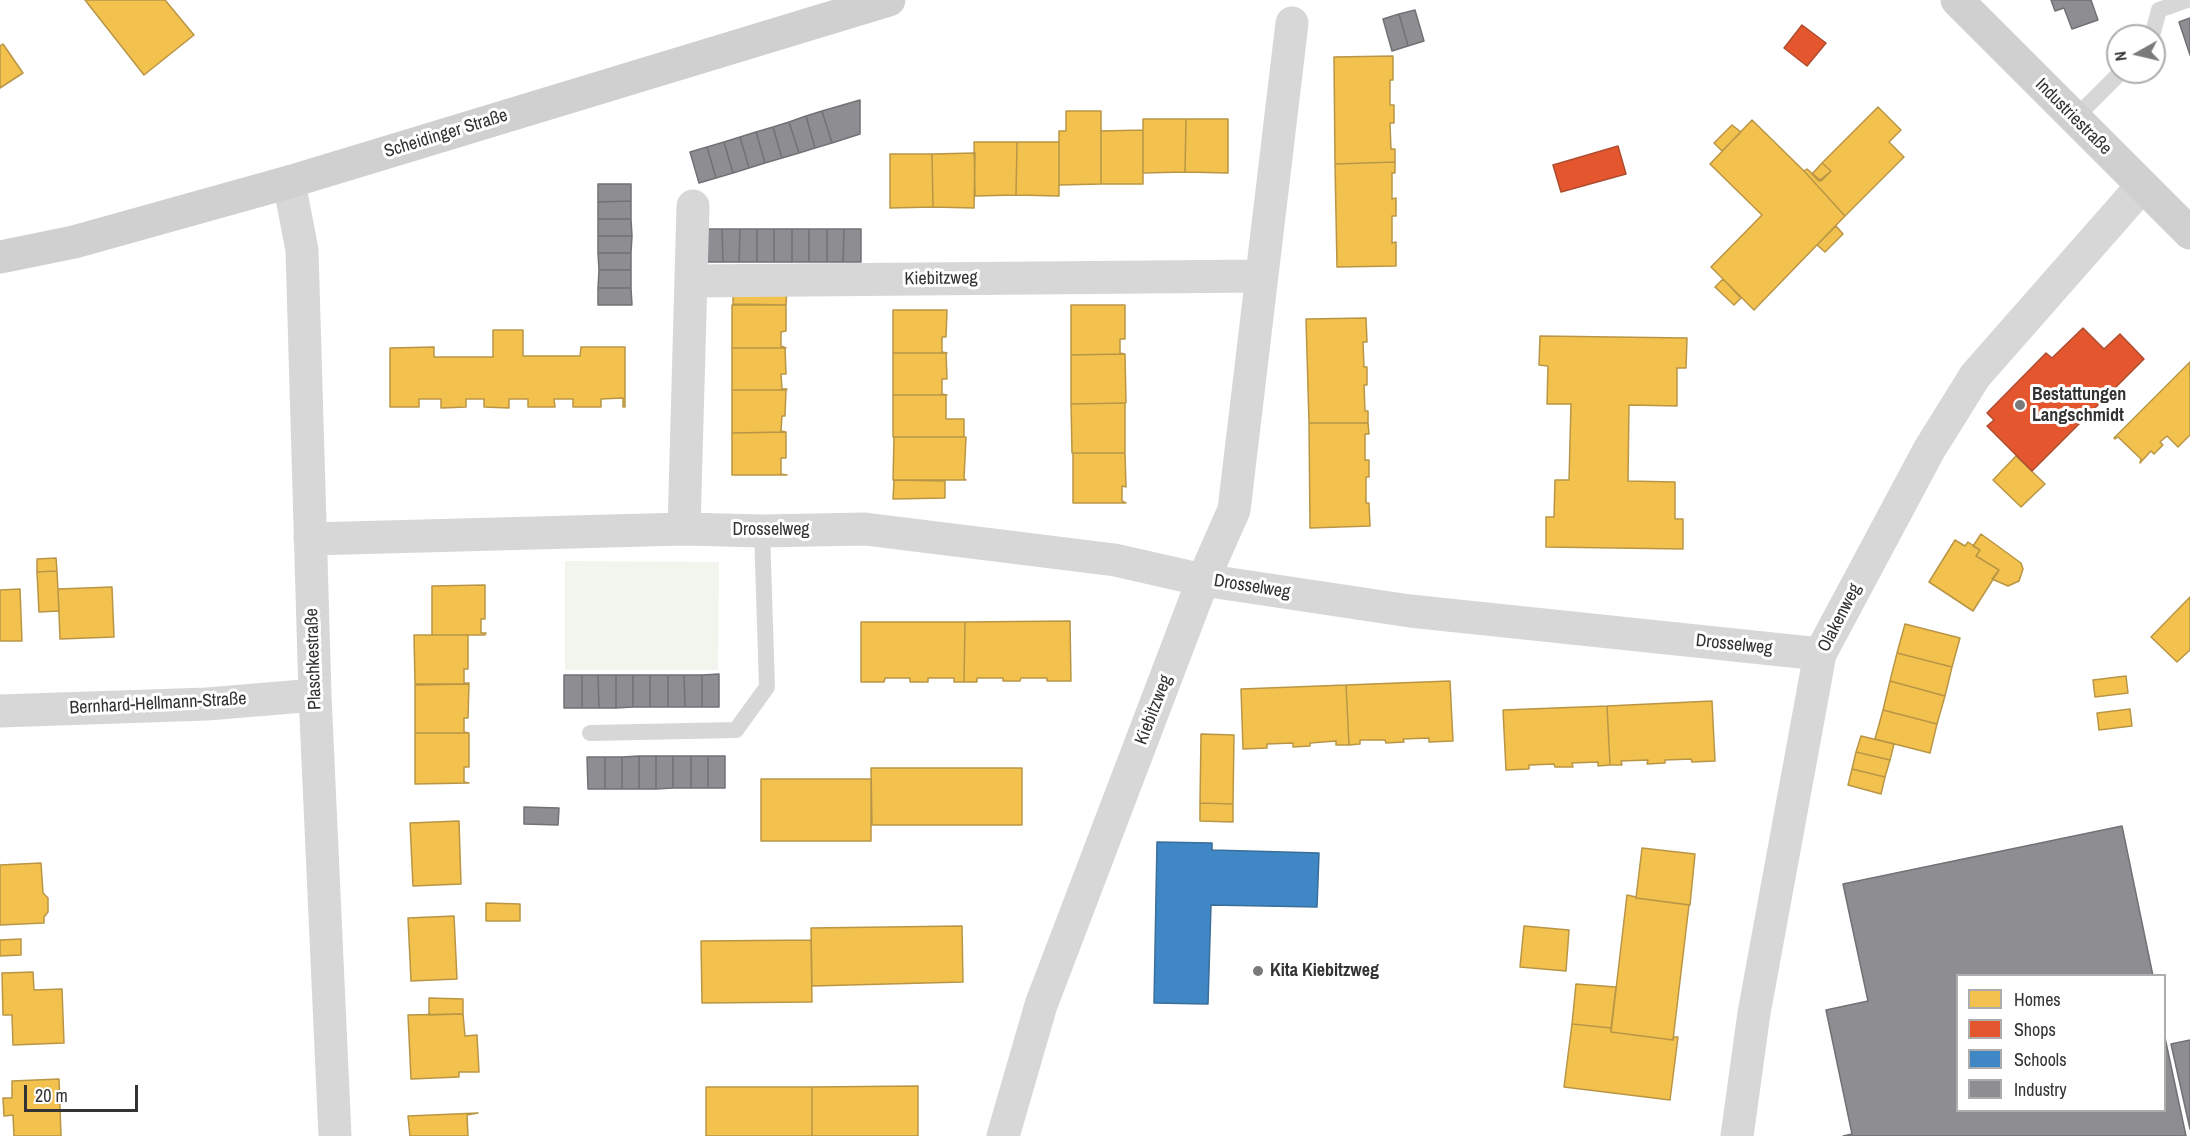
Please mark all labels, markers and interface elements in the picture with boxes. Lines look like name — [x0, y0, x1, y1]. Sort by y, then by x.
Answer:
north arrow — [2106, 24, 2166, 84]
text: N — [2109, 50, 2132, 62]
street label: Industriestraße — [2030, 74, 2116, 160]
street label: Scheidinger Straße — [382, 105, 510, 163]
street label: Kiebitzweg — [904, 268, 978, 290]
place label: Bestattungen Langschmidt — [2032, 384, 2126, 426]
marker: Bestattungen Langschmidt — [2013, 398, 2027, 412]
street label: Drosselweg — [732, 519, 810, 541]
street label: Drosselweg — [1212, 570, 1292, 604]
street label: Olakenweg — [1814, 580, 1866, 656]
street label: Plaschkestraße — [301, 608, 327, 710]
street label: Drosselweg — [1695, 630, 1773, 660]
street label: Kiebitzweg — [1131, 672, 1177, 748]
street label: Bernhard-Hellmann-Straße — [69, 689, 247, 719]
place label: Kita Kiebitzweg — [1270, 960, 1379, 982]
marker: Kita Kiebitzweg — [1251, 964, 1265, 978]
legend — [1956, 974, 2166, 1112]
text: Homes — [2014, 987, 2061, 1012]
text: Shops — [2014, 1017, 2056, 1042]
text: Schools — [2014, 1047, 2067, 1072]
scale bar — [27, 1073, 141, 1111]
text: Industry — [2014, 1077, 2067, 1102]
text: 20 m — [35, 1083, 68, 1108]

